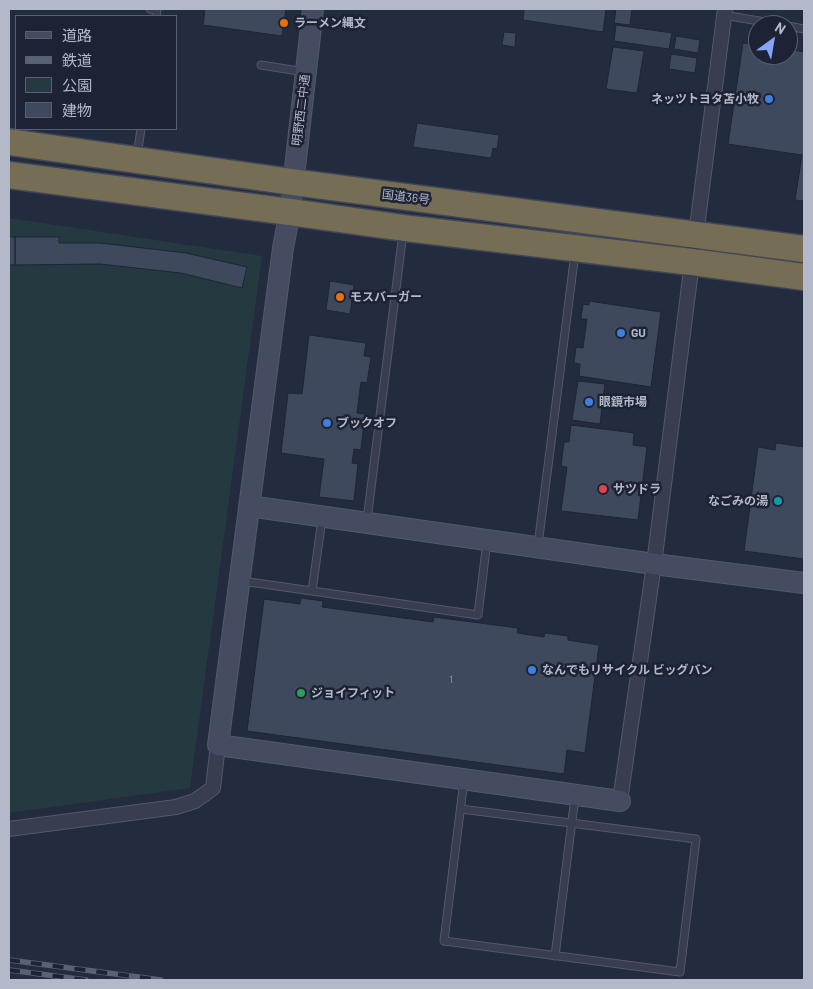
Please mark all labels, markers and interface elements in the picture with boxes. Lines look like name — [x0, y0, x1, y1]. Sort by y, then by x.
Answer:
legend — [15, 15, 178, 130]
north arrow — [748, 15, 798, 65]
place label: ラーメン縄文 — [294, 16, 366, 30]
marker: ラーメン縄文 — [278, 17, 290, 29]
text: N — [772, 18, 789, 37]
text: 道路 — [62, 26, 92, 44]
text: 鉄道 — [62, 51, 92, 69]
street label: 明野西二中通 — [289, 73, 313, 147]
text: 公園 — [62, 76, 92, 94]
place label: ネッツトヨタ苫小牧 — [651, 92, 759, 106]
marker: ネッツトヨタ苫小牧 — [763, 93, 775, 105]
text: 建物 — [62, 101, 92, 119]
street label: 国道36号 — [381, 187, 431, 207]
place label: モスバーガー — [350, 290, 422, 304]
marker: モスバーガー — [334, 291, 346, 303]
place label: GU — [631, 326, 646, 340]
marker: GU — [615, 327, 627, 339]
place label: 眼鏡市場 — [599, 395, 647, 409]
marker: 眼鏡市場 — [583, 396, 595, 408]
place label: ブックオフ — [337, 416, 397, 430]
marker: ブックオフ — [321, 417, 333, 429]
place label: サツドラ — [613, 482, 661, 496]
marker: サツドラ — [597, 483, 609, 495]
place label: なごみの湯 — [708, 494, 768, 508]
marker: なごみの湯 — [772, 495, 784, 507]
place label: なんでもリサイクル ビッグバン — [542, 663, 712, 677]
marker: なんでもリサイクル ビッグバン — [526, 664, 538, 676]
house number: 1 — [449, 674, 453, 686]
place label: ジョイフィット — [311, 686, 395, 700]
marker: ジョイフィット — [295, 687, 307, 699]

